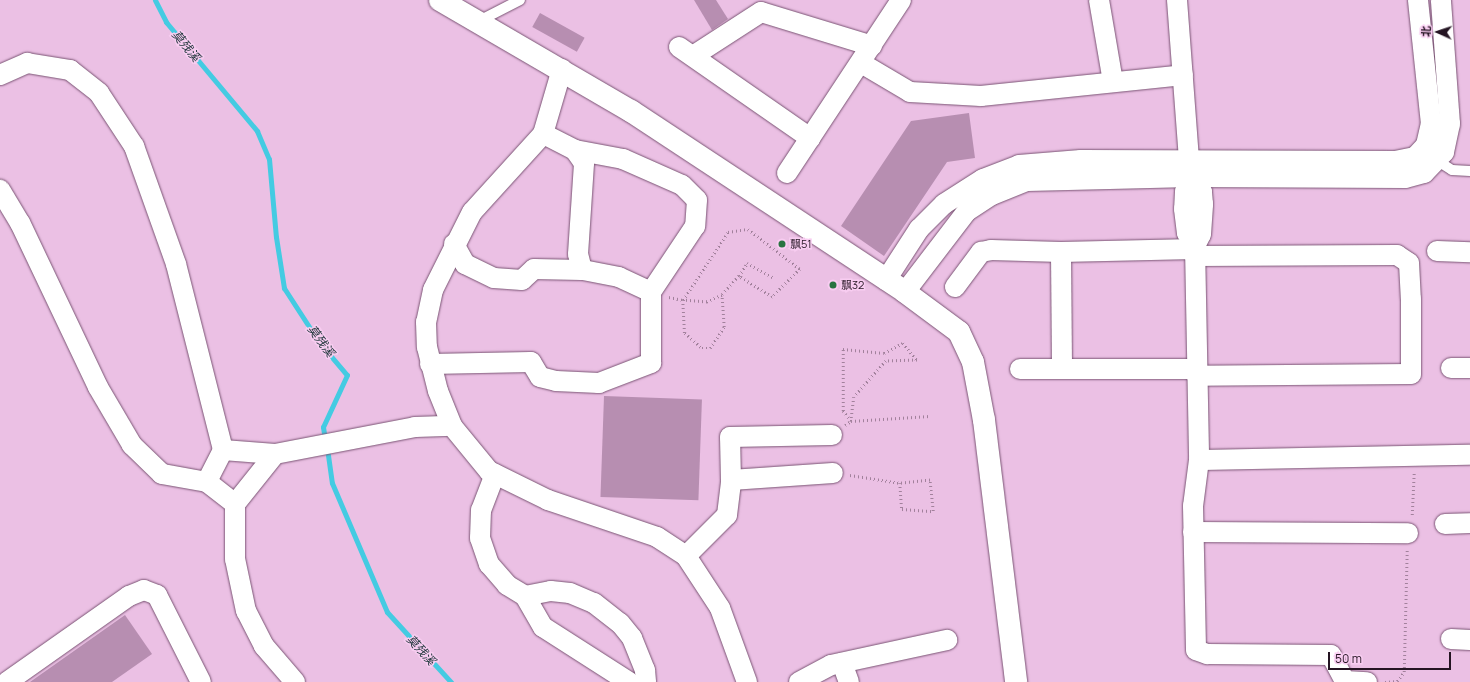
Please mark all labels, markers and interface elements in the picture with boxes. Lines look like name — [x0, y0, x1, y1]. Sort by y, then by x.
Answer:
north arrow — [1418, 12, 1458, 52]
text: 北 — [1418, 25, 1433, 37]
water label: 莫残溪 — [169, 28, 203, 64]
place label: 飘51 — [790, 237, 812, 251]
marker: 飘51 — [777, 239, 787, 249]
place label: 飘32 — [841, 278, 864, 292]
marker: 飘32 — [828, 280, 838, 290]
water label: 莫残溪 — [304, 322, 338, 360]
water label: 莫残溪 — [403, 632, 439, 668]
scale bar — [1330, 644, 1453, 670]
text: 50 m — [1335, 650, 1362, 667]

